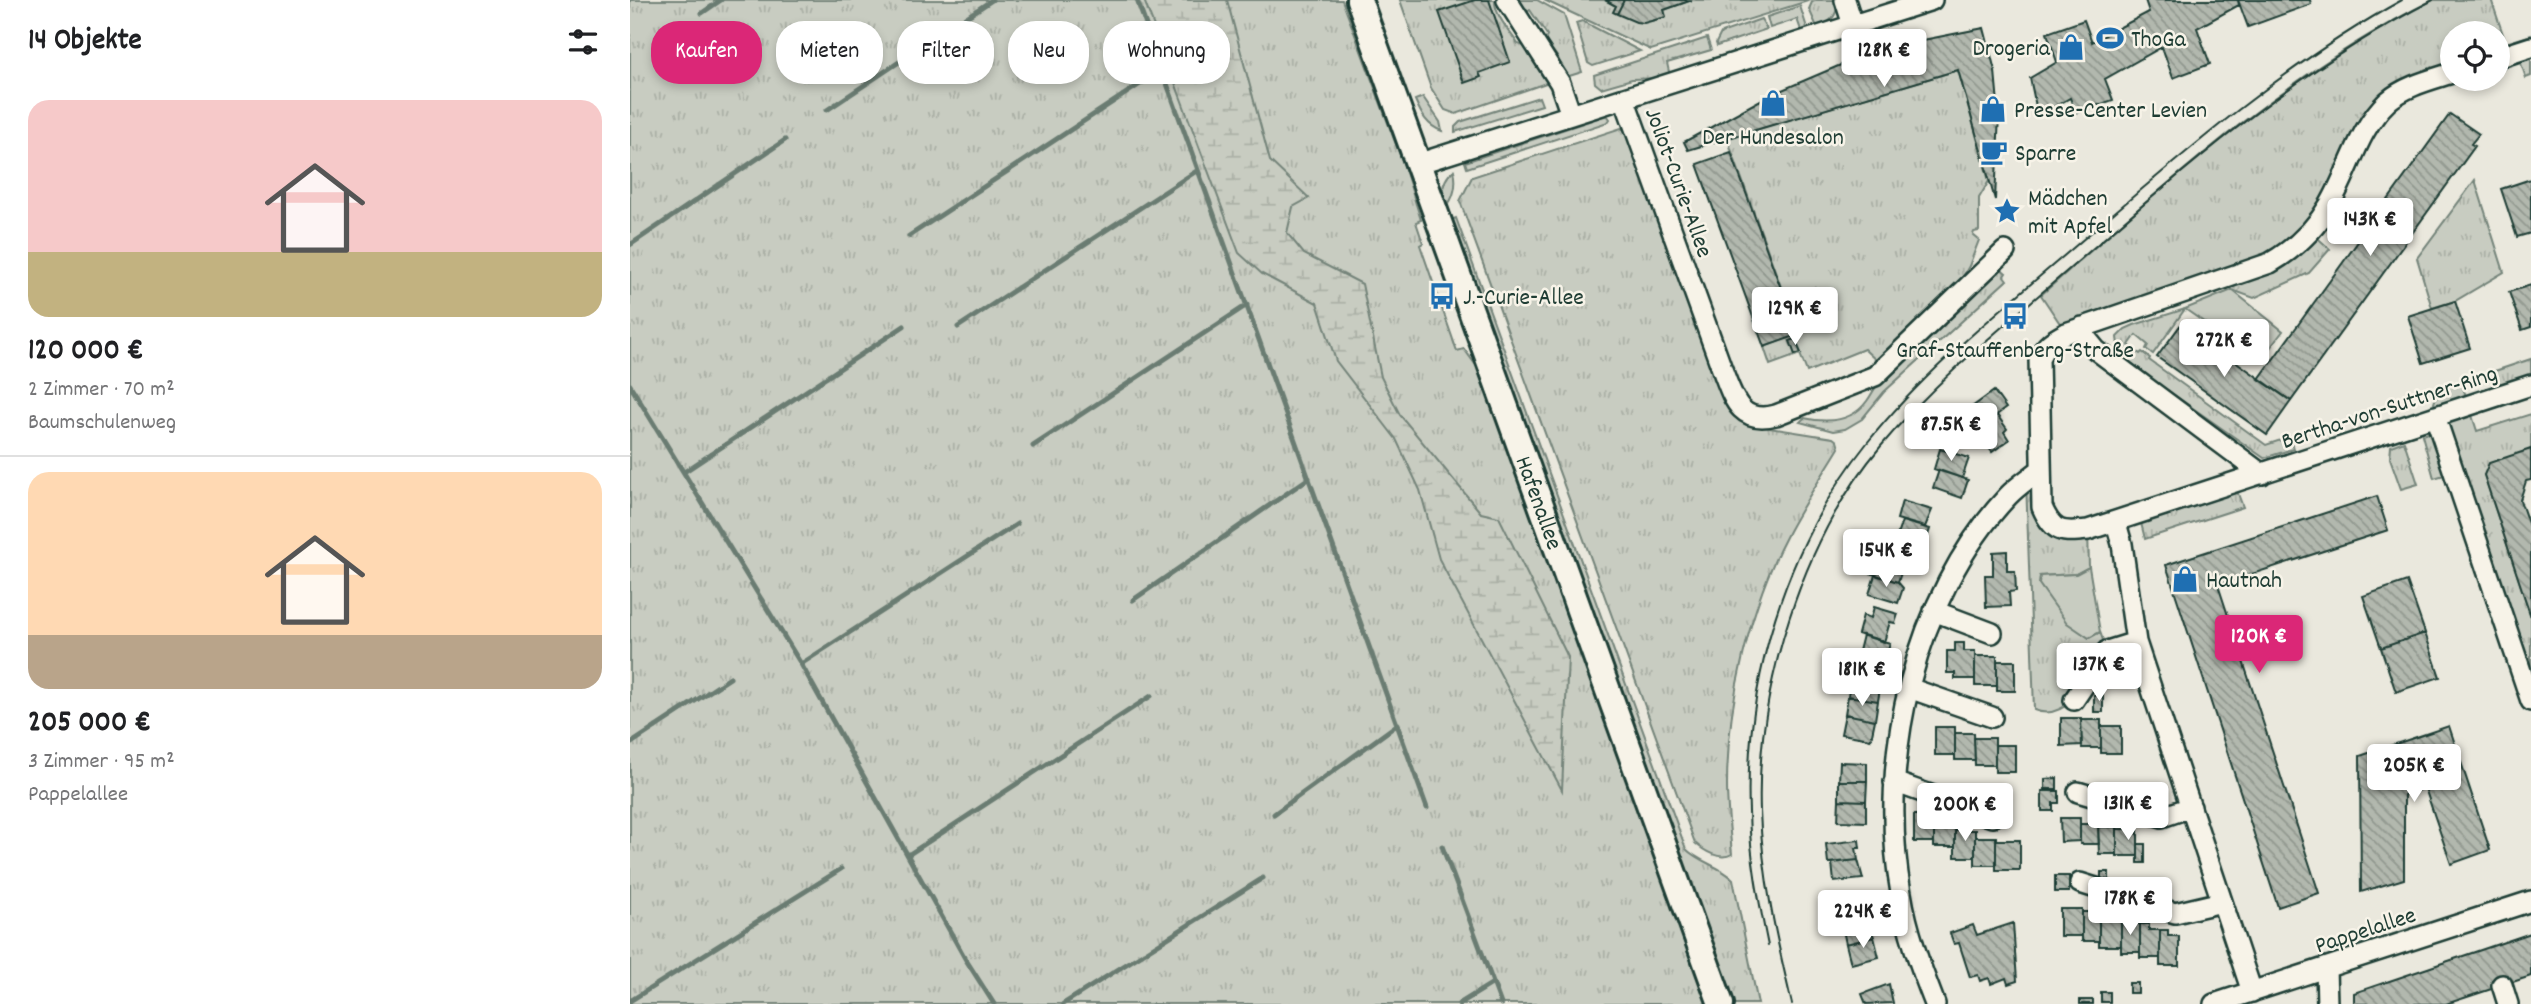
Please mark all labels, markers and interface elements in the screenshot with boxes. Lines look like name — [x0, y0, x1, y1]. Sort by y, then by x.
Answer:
text: 14 Objekte — [28, 21, 142, 64]
chip: Kaufen — [651, 21, 762, 84]
chip: Mieten — [776, 21, 883, 84]
chip: Filter — [897, 21, 994, 84]
chip: Neu — [1008, 21, 1089, 84]
chip: Wohnung — [1103, 21, 1230, 84]
map controls — [2440, 21, 2510, 91]
button: locate — [2440, 21, 2510, 91]
icon: filters — [564, 23, 602, 61]
sports icon: ThoGa — [2095, 23, 2125, 53]
place label: ThoGa — [2131, 24, 2186, 58]
pin: 128K € — [1827, 29, 1941, 89]
shop icon: Drogeria — [2056, 32, 2086, 62]
place label: Drogeria — [1972, 33, 2051, 67]
text: 128K € — [1857, 35, 1911, 68]
shop icon: Der Hundesalon — [1758, 88, 1788, 118]
shop icon: Presse-Center Levien — [1978, 94, 2008, 124]
place label: Presse-Center Levien — [2014, 95, 2207, 129]
street label: Joliot-Curie-Allee — [1634, 103, 1720, 263]
place label: Der Hundesalon — [1702, 122, 1844, 156]
cafe icon: Sparre — [1979, 137, 2009, 167]
place label: Sparre — [2015, 138, 2076, 172]
icon: home — [252, 145, 378, 271]
place label: Mädchen mit Apfel — [2028, 183, 2112, 245]
place icon: Mädchen mit Apfel — [1992, 196, 2022, 226]
pin: 143K € — [2313, 198, 2427, 258]
text: 143K € — [2343, 204, 2397, 237]
bus stop icon: J.-Curie-Allee — [1427, 281, 1457, 311]
place label: J.-Curie-Allee — [1463, 282, 1584, 316]
pin: 129K € — [1738, 288, 1852, 347]
text: 129K € — [1768, 293, 1822, 326]
bus stop icon: Graf-Stauffenberg-Straße — [2000, 301, 2030, 331]
pin: 272K € — [2167, 320, 2281, 379]
text: 272K € — [2195, 325, 2253, 358]
text: 120 000 € — [28, 331, 144, 374]
place label: Graf-Stauffenberg-Straße — [1896, 335, 2134, 369]
street label: Bertha-von-Suttner-Ring — [2278, 358, 2502, 460]
text: 2 Zimmer · 70 m² — [28, 374, 175, 407]
pin: 87.5K € — [1886, 404, 2016, 463]
text: Baumschulenweg — [28, 407, 176, 440]
text: 87.5K € — [1920, 409, 1982, 442]
street label: Hafenallee — [1505, 452, 1570, 555]
icon: home — [252, 517, 378, 643]
pin: 154K € — [1829, 530, 1943, 589]
text: 154K € — [1859, 535, 1913, 568]
shop icon: Hautnah — [2170, 564, 2200, 594]
place label: Hautnah — [2206, 565, 2282, 599]
pin: 120K € — [2202, 616, 2316, 675]
text: 120K € — [2231, 621, 2287, 654]
pin: 137K € — [2042, 644, 2156, 703]
pin: 181K € — [1805, 648, 1919, 708]
text: 137K € — [2073, 649, 2125, 682]
text: 181K € — [1838, 654, 1886, 687]
text: 205 000 € — [28, 703, 151, 746]
pin: 205K € — [2357, 744, 2471, 804]
text: 3 Zimmer · 95 m² — [28, 746, 175, 779]
text: 205K € — [2383, 750, 2445, 783]
text: Pappelallee — [28, 779, 128, 812]
pin: 131K € — [2071, 782, 2185, 842]
pin: 200K € — [1908, 784, 2022, 843]
text: 131K € — [2103, 788, 2153, 821]
text: 200K € — [1933, 789, 1997, 822]
pin: 178K € — [2073, 878, 2187, 937]
text: 178K € — [2104, 883, 2156, 916]
pin: 224K € — [1806, 890, 1920, 950]
text: 224K € — [1834, 896, 1892, 929]
street label: Pappelallee — [2311, 900, 2421, 964]

